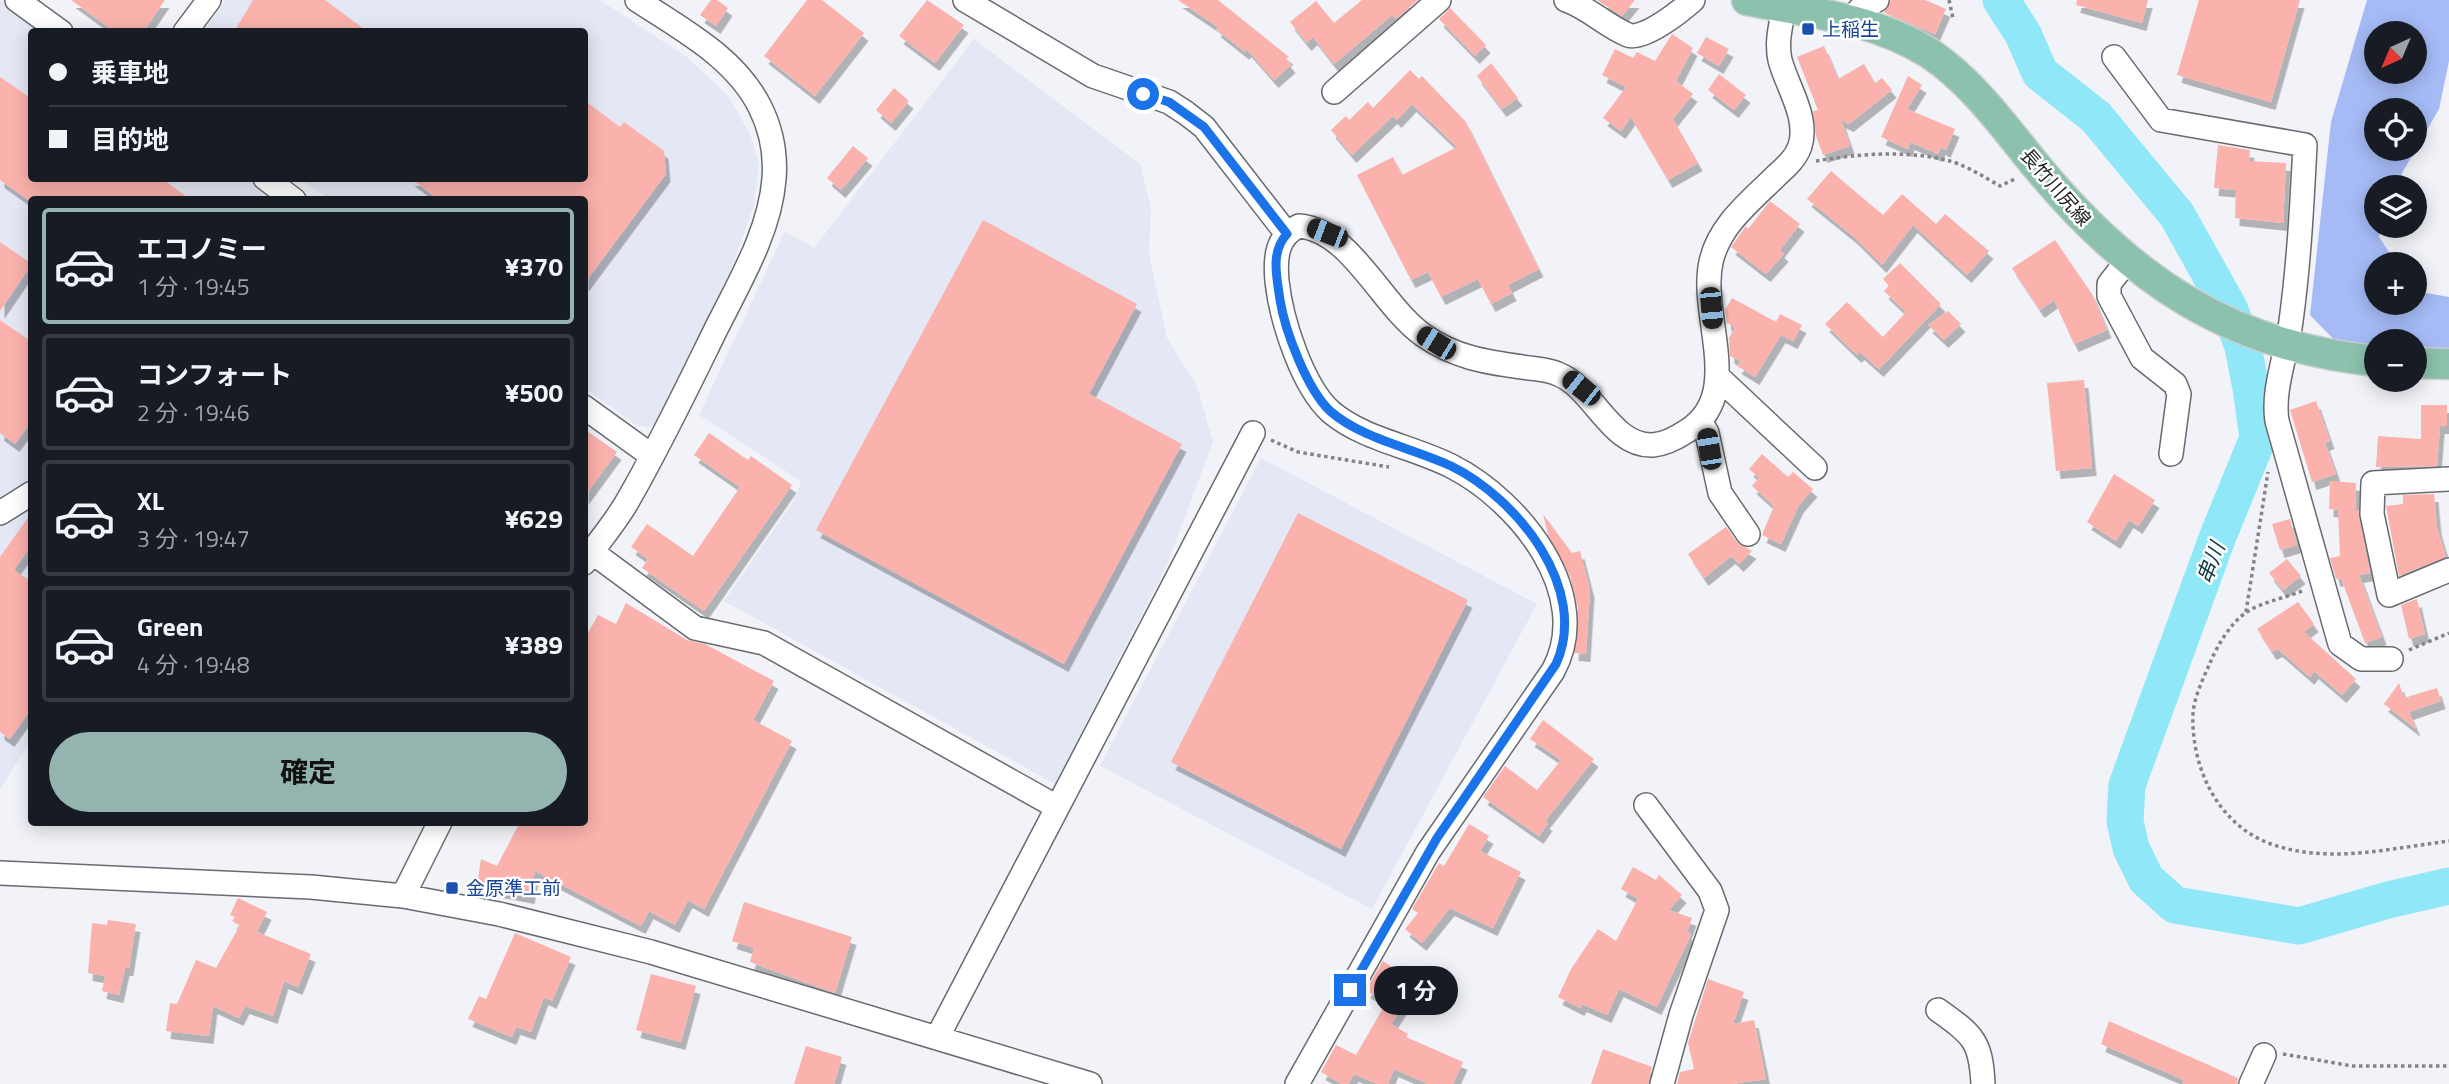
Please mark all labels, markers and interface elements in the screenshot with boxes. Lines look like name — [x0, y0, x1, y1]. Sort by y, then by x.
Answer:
place label: 上稲生 — [1822, 14, 1879, 43]
marker: 上稲生 — [1800, 21, 1816, 37]
north arrow — [2364, 21, 2427, 84]
map controls — [2364, 21, 2427, 392]
text: 乗車地 — [91, 53, 169, 92]
route start — [1127, 78, 1159, 110]
button: locate — [2364, 98, 2427, 161]
text: 目的地 — [91, 120, 169, 159]
street label: 長竹川尻線 — [2014, 141, 2098, 232]
button: layers — [2364, 175, 2427, 238]
car — [1304, 216, 1351, 250]
text: エコノミー — [137, 229, 267, 268]
icon: car — [53, 235, 116, 298]
text: ¥370 — [505, 247, 563, 286]
button: + — [2364, 252, 2427, 315]
text: 1 分 · 19:45 — [137, 269, 250, 304]
car — [1699, 286, 1724, 330]
car — [1413, 323, 1460, 363]
button: − — [2364, 329, 2427, 392]
text: コンフォート — [137, 355, 292, 394]
icon: car — [53, 361, 116, 424]
car — [1558, 367, 1605, 409]
text: ¥500 — [505, 373, 563, 412]
text: 2 分 · 19:46 — [137, 395, 250, 430]
car — [1696, 427, 1723, 471]
text: XL — [137, 481, 164, 520]
icon: car — [53, 487, 116, 550]
text: ¥629 — [505, 499, 563, 538]
text: 3 分 · 19:47 — [137, 521, 250, 556]
water label: 串川 — [2188, 535, 2233, 588]
text: Green — [137, 607, 203, 646]
icon: car — [53, 613, 116, 676]
text: ¥389 — [505, 625, 563, 664]
text: 4 分 · 19:48 — [137, 647, 250, 682]
button: 確定 — [49, 732, 567, 812]
place label: 金原準工前 — [466, 873, 561, 902]
marker: 金原準工前 — [444, 880, 460, 896]
callout: 1 分 — [1374, 965, 1458, 1014]
text: 1 分 — [1396, 973, 1436, 1008]
route end — [1334, 974, 1366, 1006]

